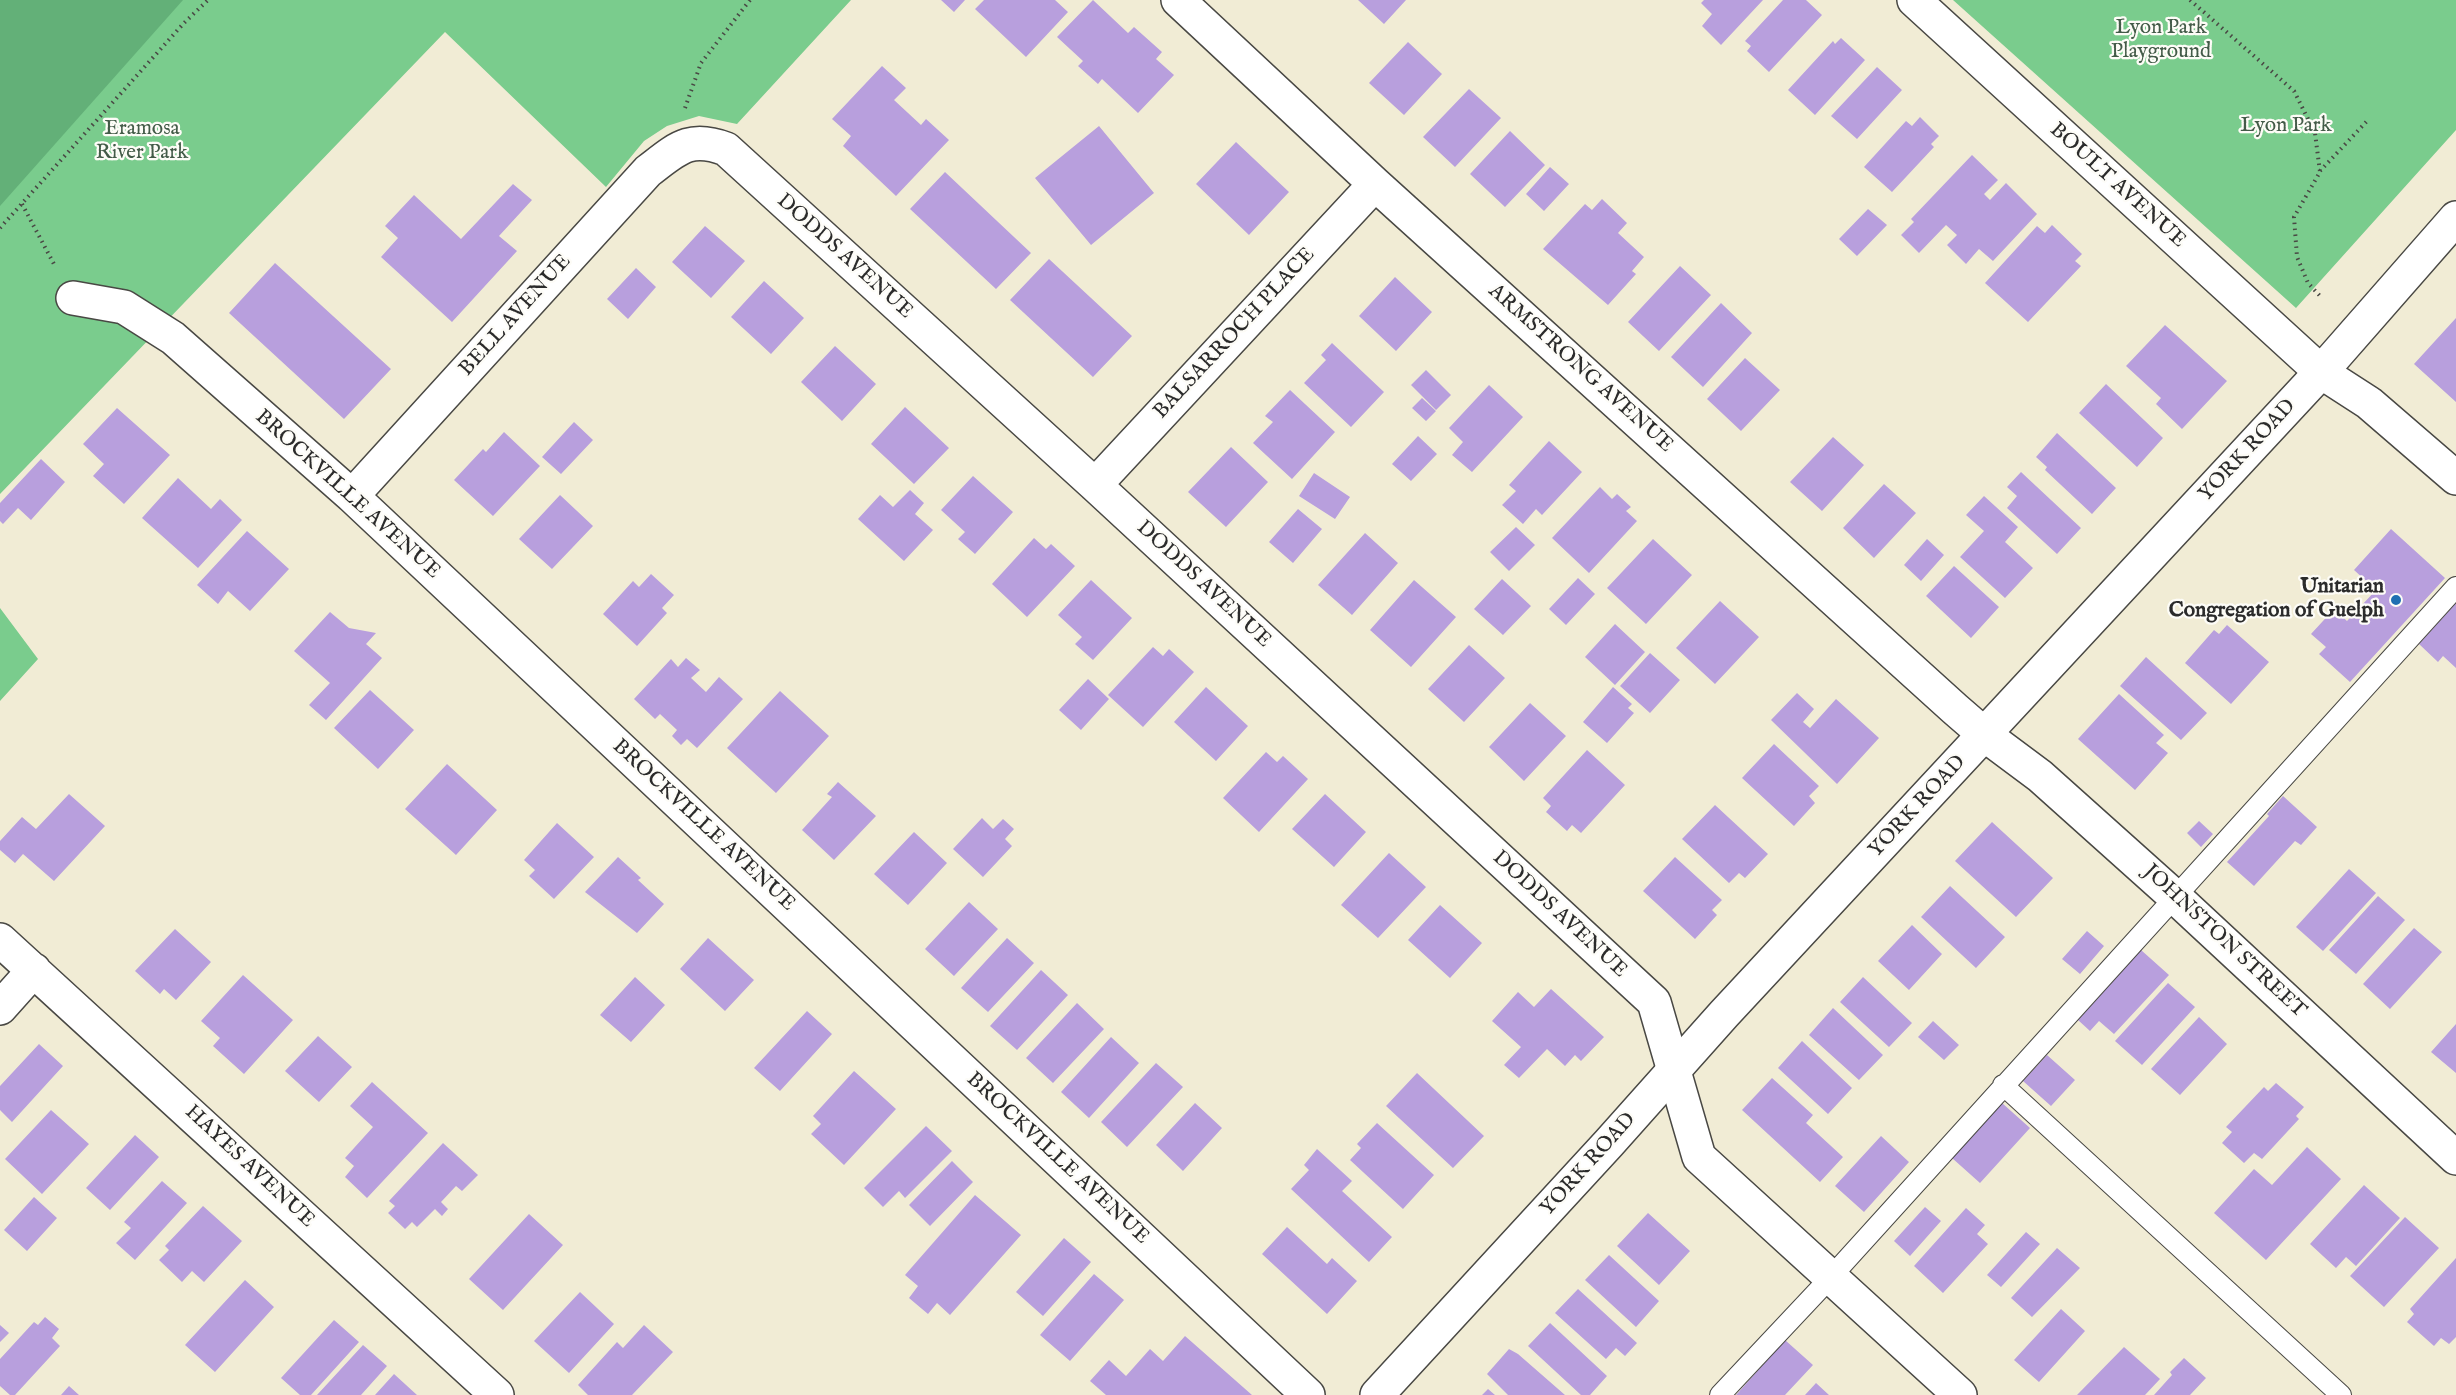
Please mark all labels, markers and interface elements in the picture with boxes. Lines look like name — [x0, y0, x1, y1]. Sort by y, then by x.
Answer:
park label: Lyon Park Playground — [2111, 16, 2211, 66]
park label: Lyon Park — [2240, 114, 2332, 140]
park label: Eramosa River Park — [96, 117, 188, 167]
street label: BOULT AVENUE — [2044, 118, 2190, 254]
street label: DODDS AVENUE — [771, 189, 917, 325]
street label: BALSARROCH PLACE — [1149, 243, 1321, 425]
street label: BELL AVENUE — [455, 250, 577, 382]
street label: ARMSTRONG AVENUE — [1482, 279, 1678, 459]
street label: YORK ROAD — [2194, 395, 2302, 507]
street label: BROCKVILLE AVENUE — [249, 405, 445, 585]
street label: DODDS AVENUE — [1130, 516, 1276, 654]
place label: Unitarian Congregation of Guelph — [2169, 575, 2384, 625]
marker: Unitarian Congregation of Guelph — [2389, 593, 2403, 607]
street label: BROCKVILLE AVENUE — [606, 735, 800, 917]
street label: YORK ROAD — [1864, 751, 1972, 863]
street label: DODDS AVENUE — [1486, 846, 1632, 984]
street label: JOHNSTON STREET — [2137, 860, 2311, 1024]
street label: BROCKVILLE AVENUE — [960, 1068, 1154, 1250]
street label: HAYES AVENUE — [179, 1100, 319, 1234]
street label: YORK ROAD — [1536, 1108, 1642, 1222]

